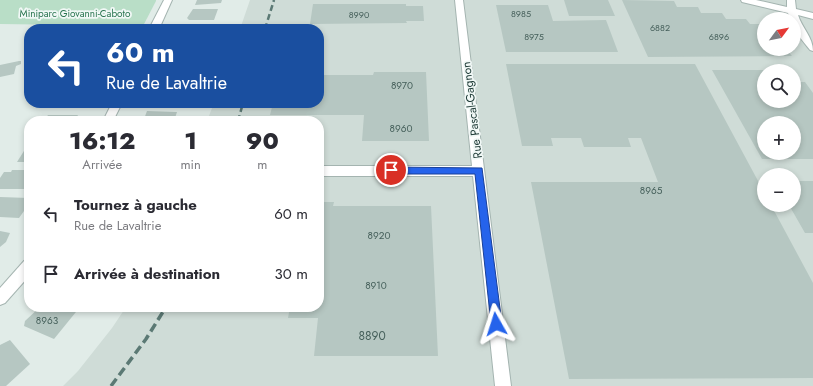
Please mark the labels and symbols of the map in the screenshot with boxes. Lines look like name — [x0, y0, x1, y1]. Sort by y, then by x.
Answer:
park label: Miniparc Giovanni-Caboto — [20, 6, 131, 21]
house number: 8985 — [511, 7, 531, 20]
house number: 8990 — [349, 8, 370, 21]
north arrow — [757, 12, 801, 56]
house number: 6882 — [650, 21, 670, 34]
house number: 8975 — [524, 30, 544, 43]
house number: 6896 — [709, 30, 729, 43]
street label: Rue Pascal-Gagnon — [457, 61, 487, 159]
house number: 8970 — [391, 78, 413, 93]
house number: 8960 — [390, 121, 412, 136]
pin — [374, 153, 408, 187]
house number: 8965 — [640, 183, 663, 198]
house number: 8920 — [368, 228, 390, 243]
house number: 8910 — [365, 278, 387, 293]
position arrow — [475, 303, 517, 345]
house number: 8963 — [36, 313, 59, 328]
house number: 8890 — [358, 327, 386, 345]

